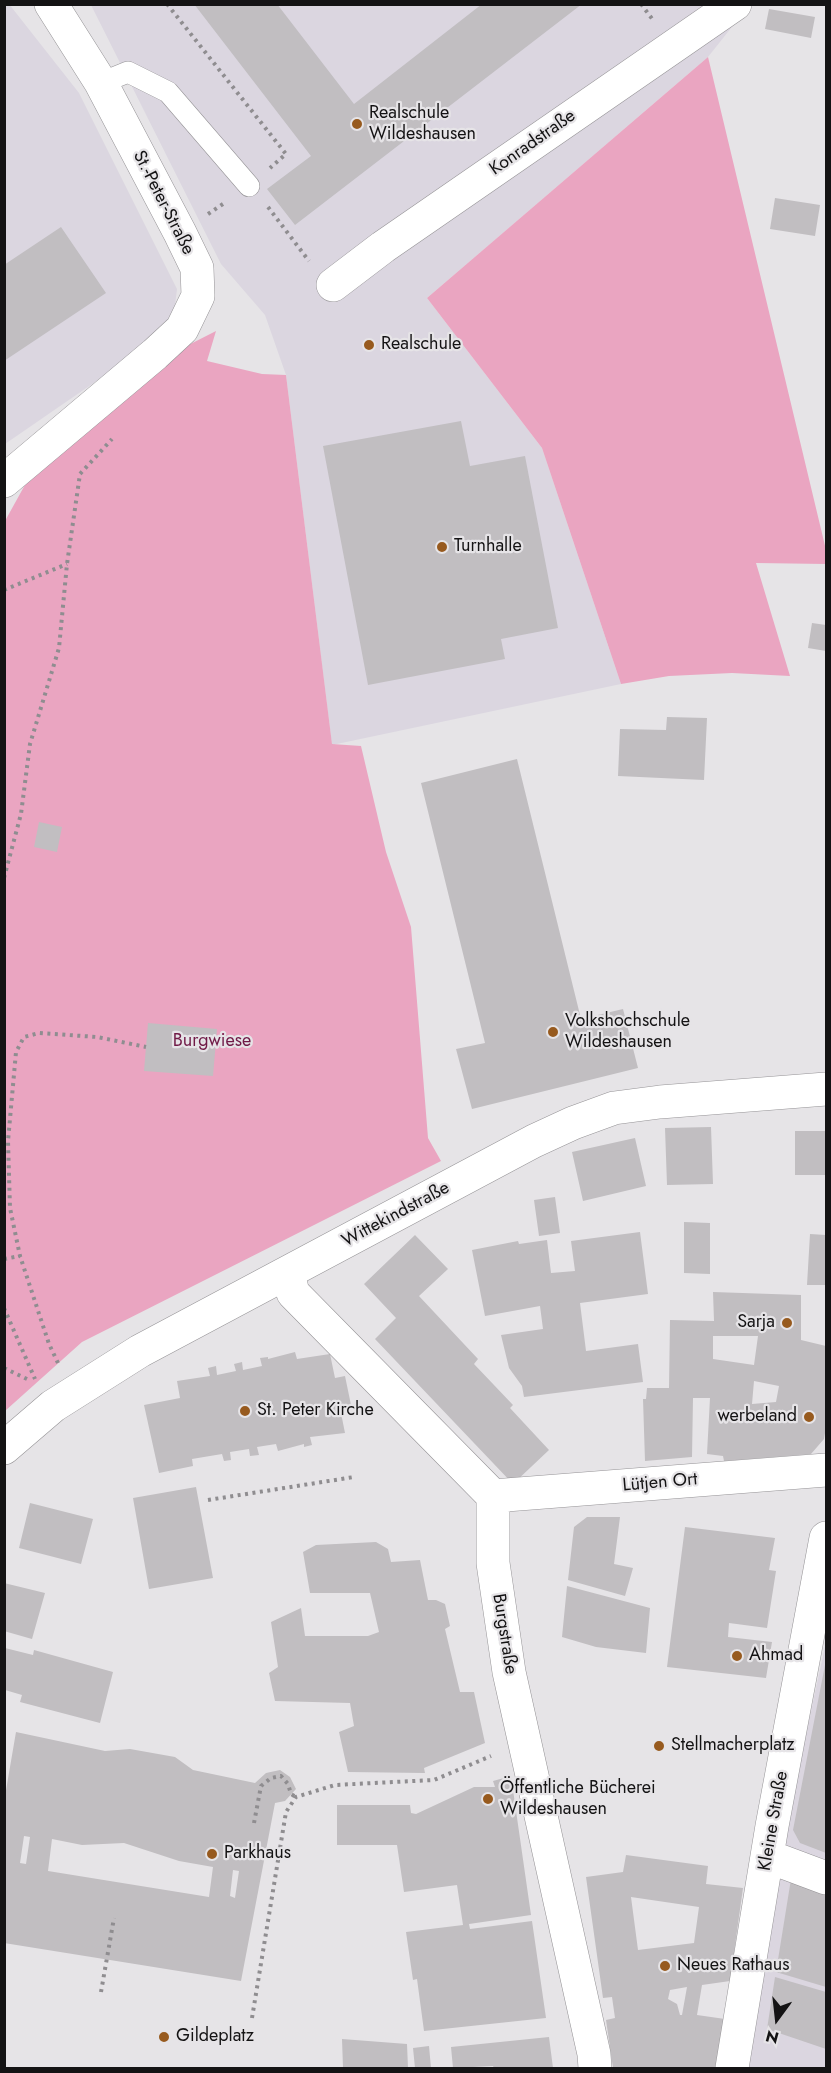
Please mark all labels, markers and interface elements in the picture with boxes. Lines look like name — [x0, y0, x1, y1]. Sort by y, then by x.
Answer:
place label: Realschule Wildeshausen — [369, 103, 476, 146]
street label: Konradstraße — [486, 106, 580, 180]
marker: Realschule Wildeshausen — [350, 117, 364, 131]
street label: St.-Peter-Straße — [128, 147, 198, 259]
place label: Realschule — [381, 334, 461, 356]
marker: Realschule — [362, 338, 376, 352]
place label: Turnhalle — [454, 536, 522, 558]
marker: Turnhalle — [435, 540, 449, 554]
place label: Volkshochschule Wildeshausen — [565, 1011, 690, 1054]
marker: Volkshochschule Wildeshausen — [546, 1025, 560, 1039]
park label: Burgwiese — [173, 1031, 251, 1053]
street label: Wittekindstraße — [339, 1178, 453, 1252]
place label: Sarja — [737, 1312, 775, 1334]
marker: Sarja — [780, 1316, 794, 1330]
place label: St. Peter Kirche — [257, 1400, 374, 1422]
marker: St. Peter Kirche — [238, 1404, 252, 1418]
place label: werbeland — [718, 1406, 797, 1428]
marker: werbeland — [802, 1410, 816, 1424]
street label: Lütjen Ort — [622, 1469, 698, 1497]
street label: Burgstraße — [487, 1592, 521, 1676]
place label: Ahmad — [749, 1645, 803, 1667]
marker: Ahmad — [730, 1649, 744, 1663]
place label: Stellmacherplatz — [671, 1735, 795, 1757]
marker: Stellmacherplatz — [652, 1739, 666, 1753]
street label: Kleine Straße — [755, 1769, 793, 1873]
place label: Öffentliche Bücherei Wildeshausen — [500, 1778, 656, 1820]
marker: Öffentliche Bücherei Wildeshausen — [481, 1792, 495, 1806]
place label: Parkhaus — [224, 1843, 291, 1865]
marker: Parkhaus — [205, 1847, 219, 1861]
place label: Neues Rathaus — [677, 1955, 789, 1977]
marker: Neues Rathaus — [658, 1959, 672, 1973]
north arrow — [747, 1989, 807, 2049]
text: N — [763, 2024, 781, 2050]
place label: Gildeplatz — [176, 2026, 254, 2048]
marker: Gildeplatz — [157, 2030, 171, 2044]

